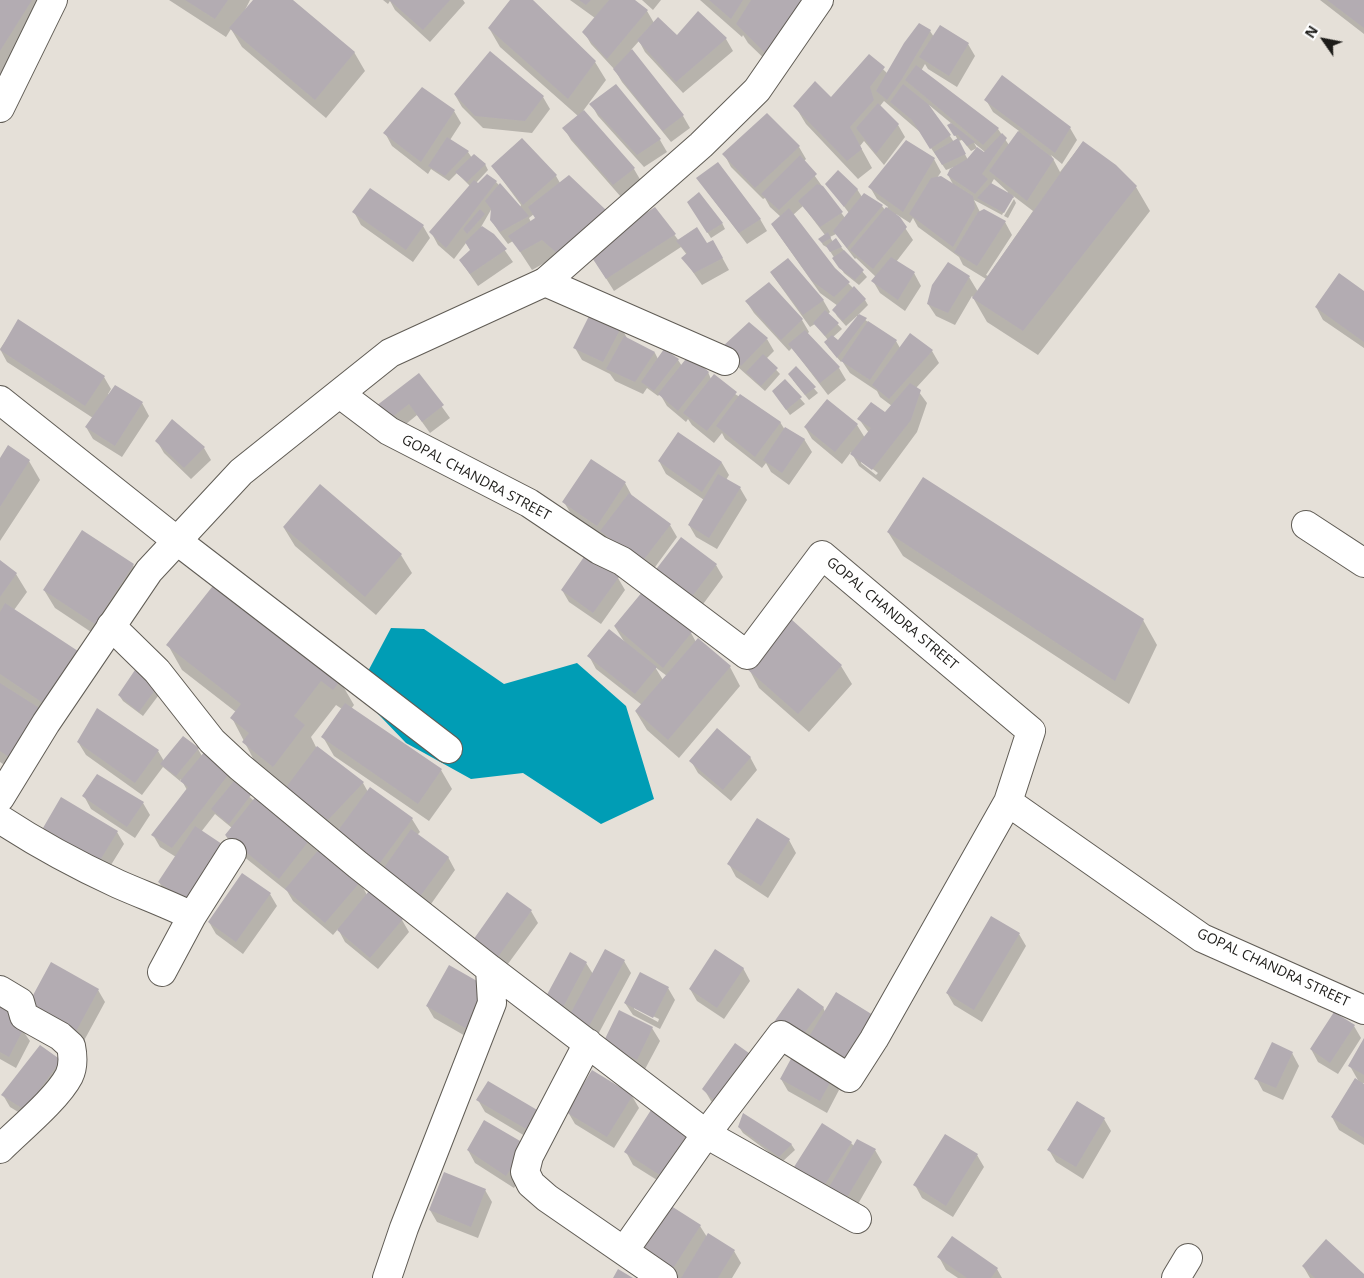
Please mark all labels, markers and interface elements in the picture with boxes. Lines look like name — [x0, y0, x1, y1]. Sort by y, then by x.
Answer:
north arrow — [1299, 15, 1349, 65]
text: N — [1300, 22, 1322, 42]
street label: GOPAL CHANDRA STREET — [399, 432, 553, 524]
street label: GOPAL CHANDRA STREET — [823, 554, 961, 674]
street label: GOPAL CHANDRA STREET — [1194, 925, 1352, 1011]

